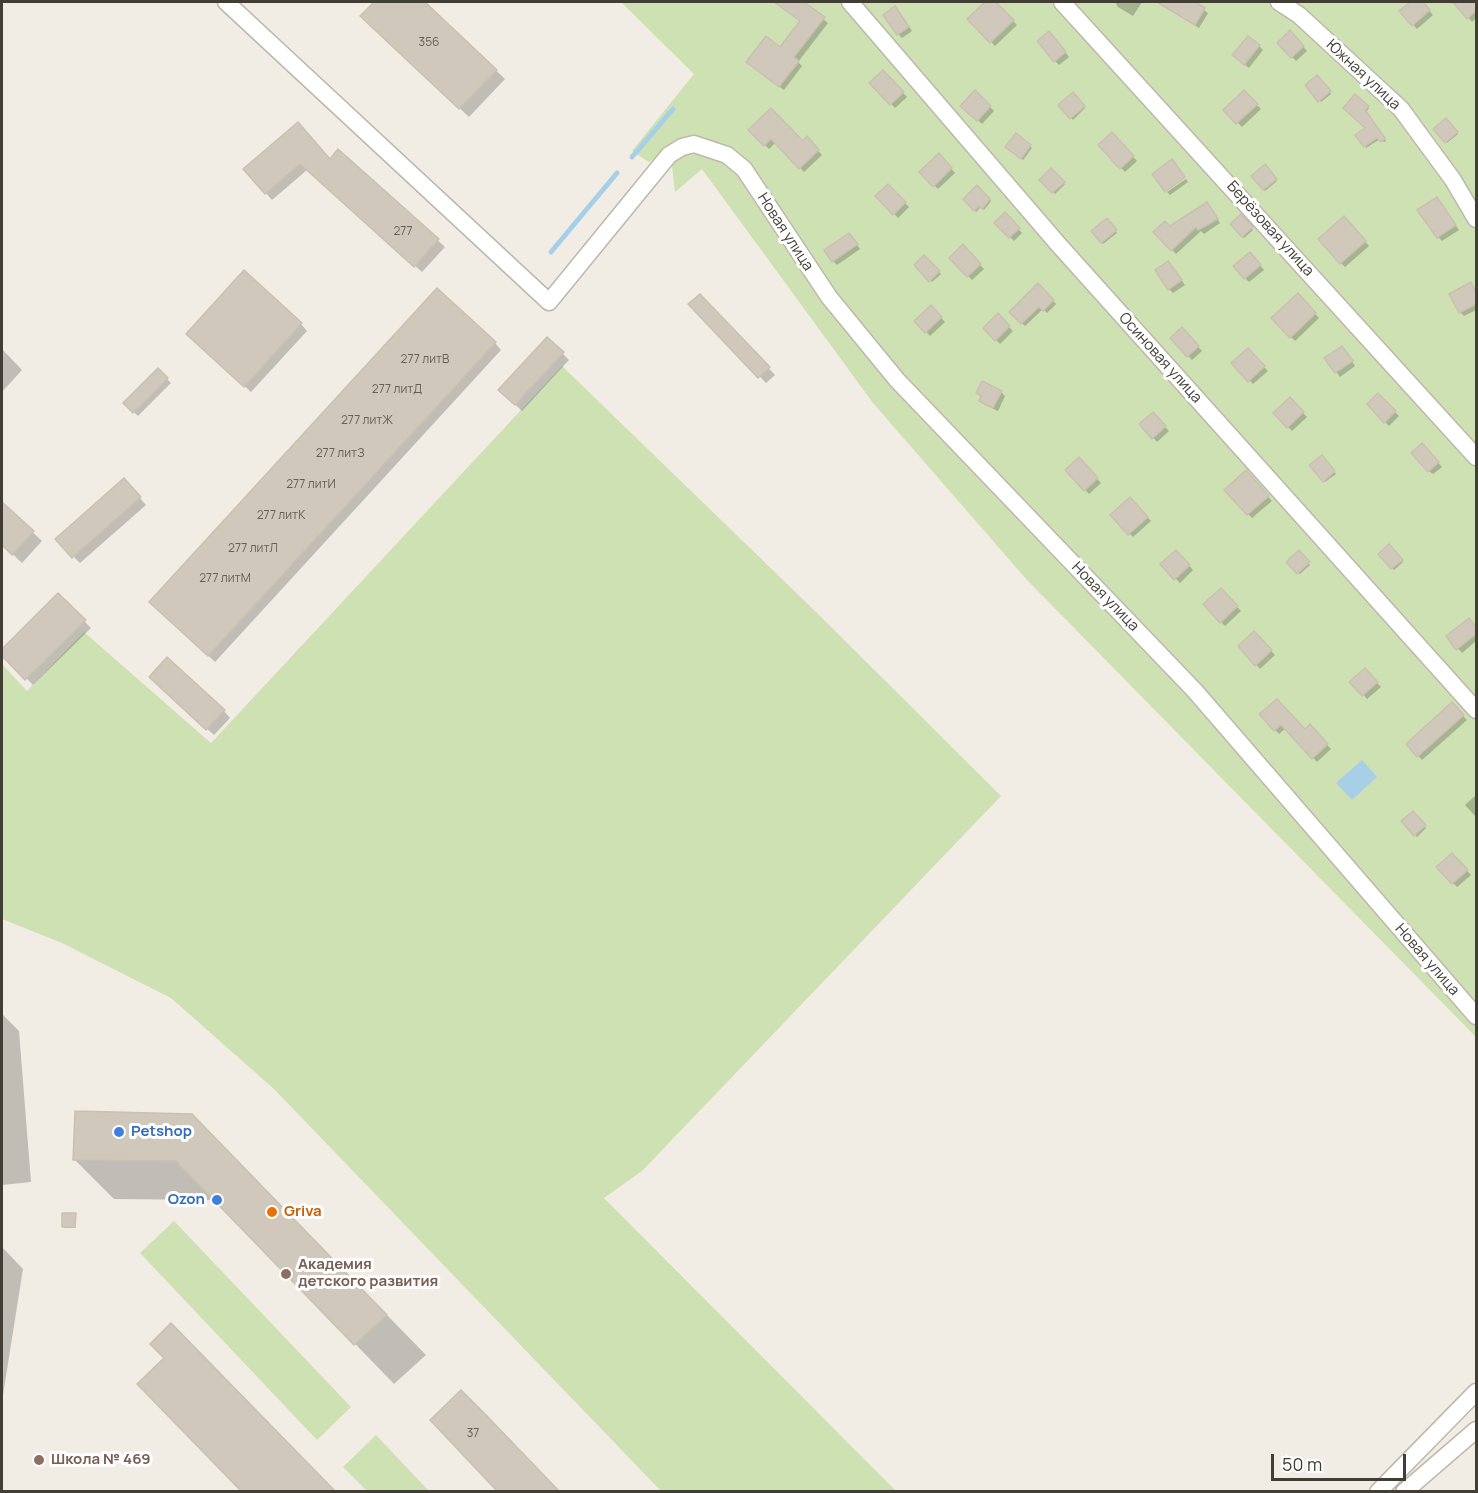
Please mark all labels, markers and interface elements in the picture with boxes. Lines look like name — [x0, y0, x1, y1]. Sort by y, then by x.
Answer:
house number: 356 — [418, 36, 440, 50]
street label: Южная улица — [1322, 36, 1404, 114]
street label: Берёзовая улица — [1223, 178, 1317, 280]
street label: Новая улица — [753, 190, 817, 274]
house number: 277 — [393, 225, 413, 239]
street label: Осиновая улица — [1115, 309, 1205, 407]
house number: 277 литВ — [401, 353, 449, 367]
house number: 277 литД — [372, 383, 422, 397]
house number: 277 литЖ — [341, 414, 393, 428]
house number: 277 литЗ — [316, 447, 364, 461]
house number: 277 литИ — [286, 478, 336, 492]
house number: 277 литК — [257, 509, 305, 523]
house number: 277 литЛ — [228, 542, 278, 556]
street label: Новая улица — [1068, 559, 1142, 635]
house number: 277 литМ — [199, 572, 251, 586]
street label: Новая улица — [1391, 920, 1463, 1000]
place label: Petshop — [131, 1123, 192, 1141]
marker: Petshop — [112, 1125, 126, 1139]
place label: Ozon — [168, 1191, 205, 1209]
marker: Ozon — [210, 1193, 224, 1207]
place label: Griva — [284, 1203, 322, 1221]
marker: Griva — [265, 1205, 279, 1219]
place label: Академия детского развития — [298, 1256, 438, 1291]
marker: Академия детского развития — [279, 1267, 293, 1281]
house number: 37 — [467, 1427, 479, 1441]
scale bar — [1274, 1442, 1409, 1480]
place label: Школа № 469 — [51, 1451, 150, 1469]
text: 50 m — [1282, 1452, 1322, 1476]
marker: Школа № 469 — [32, 1453, 46, 1467]

